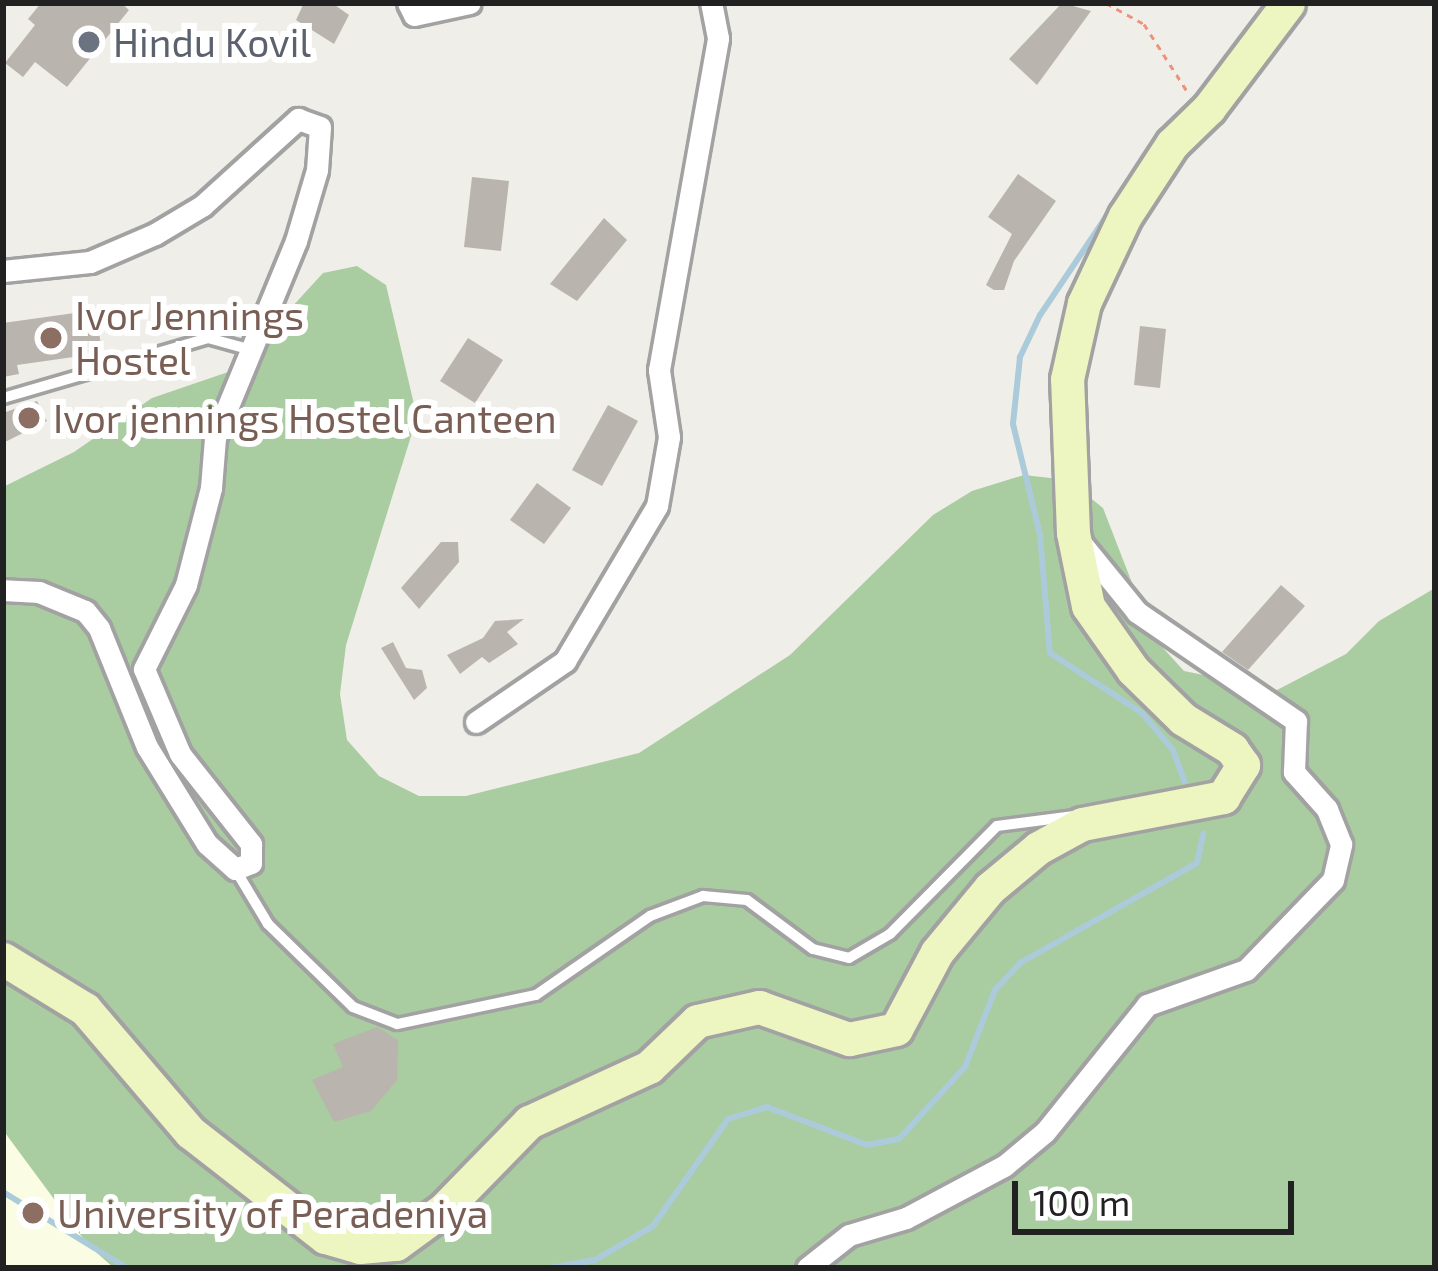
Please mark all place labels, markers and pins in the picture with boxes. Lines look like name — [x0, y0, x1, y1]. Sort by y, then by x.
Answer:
place label: Hindu Kovil — [113, 19, 311, 65]
marker: Hindu Kovil — [76, 29, 102, 55]
place label: Ivor Jennings Hostel — [75, 293, 306, 384]
marker: Ivor Jennings Hostel — [38, 325, 64, 351]
place label: Ivor jennings Hostel Canteen — [53, 395, 559, 441]
marker: Ivor jennings Hostel Canteen — [16, 405, 42, 431]
place label: University of Peradeniya — [57, 1190, 490, 1236]
marker: University of Peradeniya — [20, 1200, 46, 1226]

